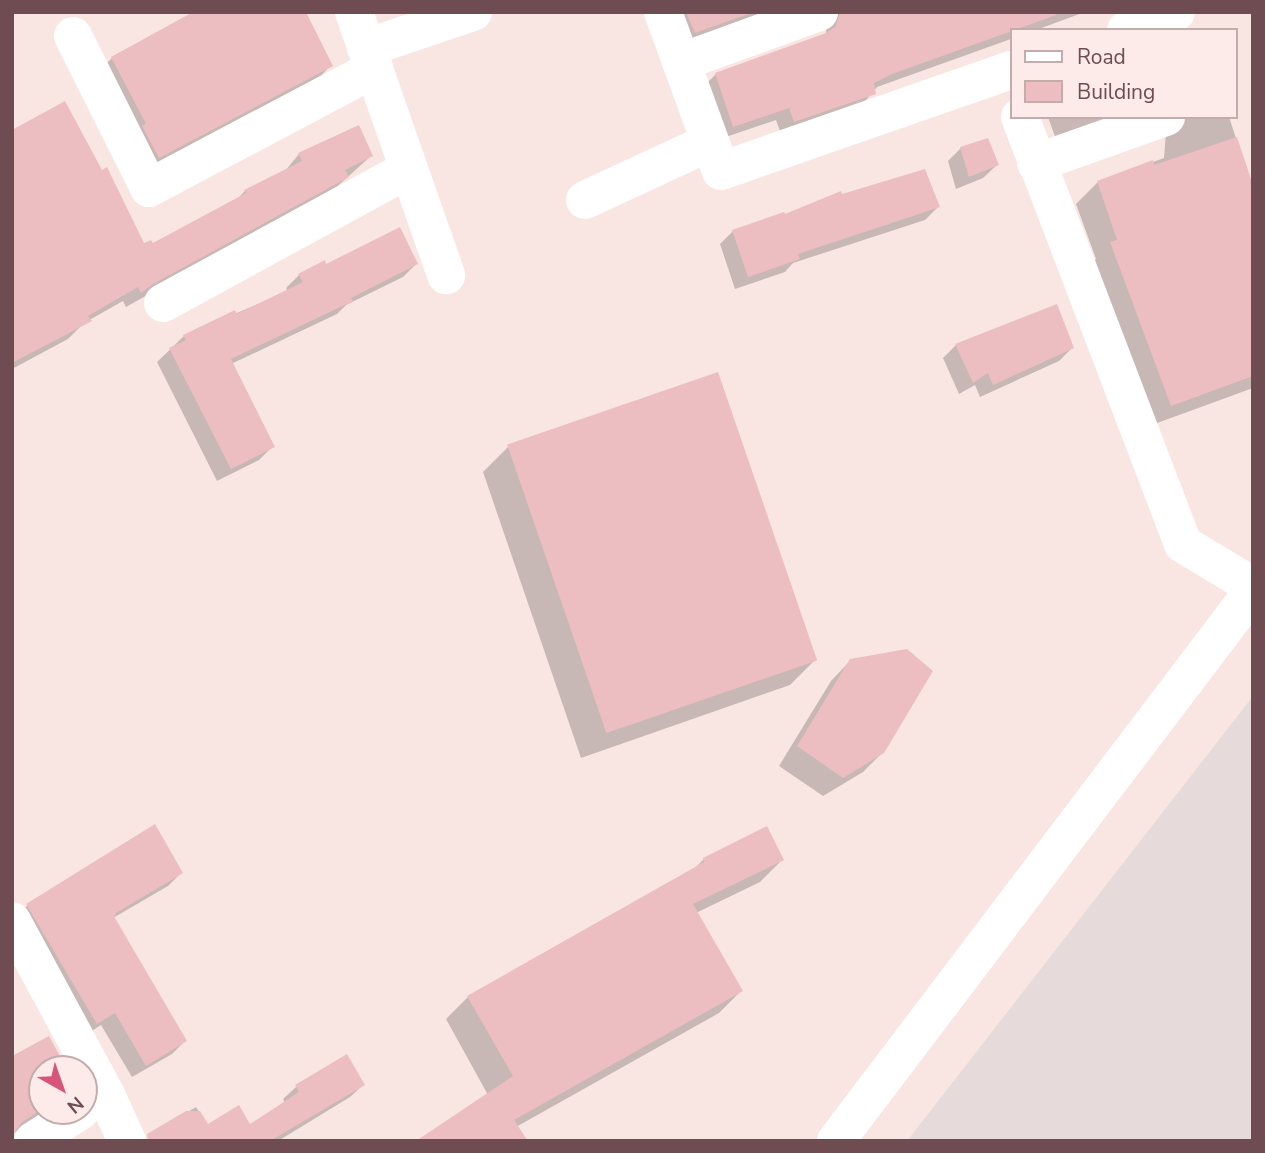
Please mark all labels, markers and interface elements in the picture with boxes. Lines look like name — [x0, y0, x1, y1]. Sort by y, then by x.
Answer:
legend — [1010, 28, 1237, 119]
text: Road — [1077, 43, 1126, 71]
text: Building — [1077, 78, 1155, 106]
north arrow — [28, 1055, 98, 1125]
text: N — [61, 1090, 89, 1119]

